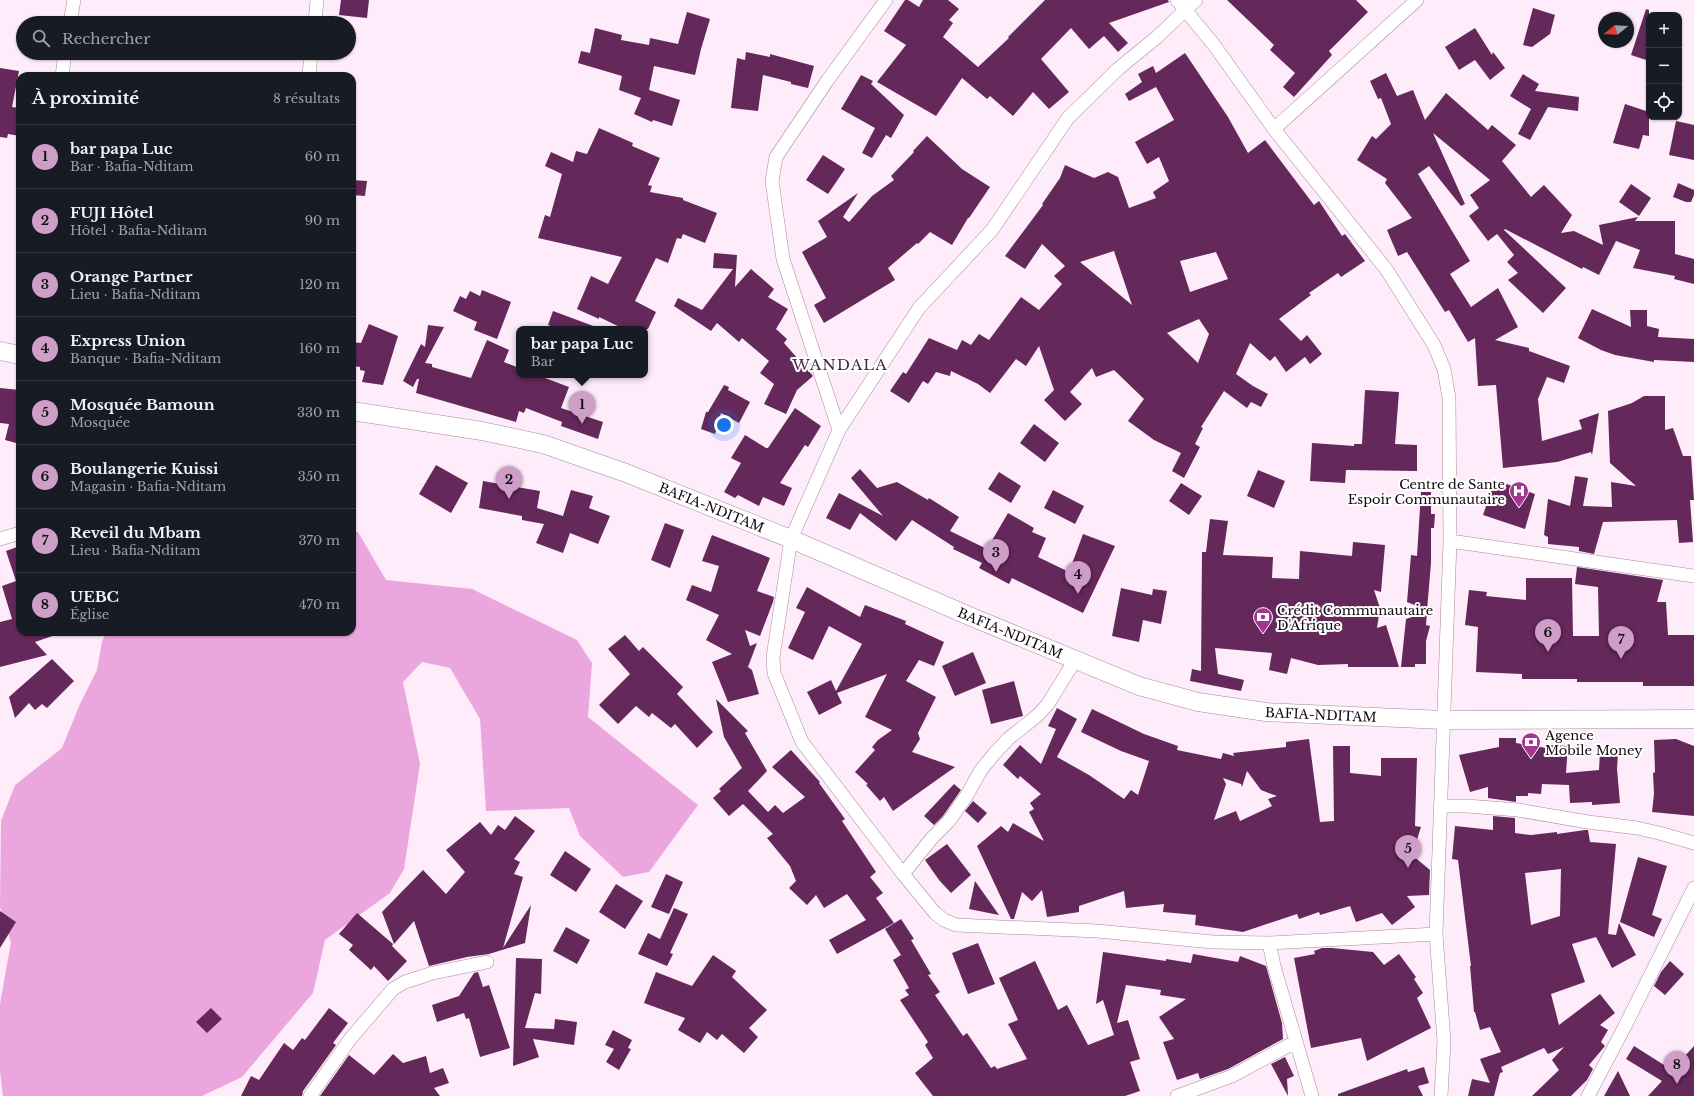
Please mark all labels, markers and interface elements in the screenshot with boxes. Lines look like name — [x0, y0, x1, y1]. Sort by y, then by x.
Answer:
north arrow — [1598, 12, 1634, 48]
map controls — [1646, 12, 1682, 120]
button: + — [1646, 12, 1682, 48]
search box — [16, 16, 356, 60]
icon: search — [30, 27, 52, 49]
text: Rechercher — [62, 29, 150, 48]
button: − — [1646, 48, 1682, 84]
button: locate — [1646, 84, 1682, 120]
text: À proximité — [32, 88, 139, 109]
text: 8 résultats — [273, 90, 340, 107]
text: bar papa Luc — [70, 139, 172, 158]
text: 1 — [42, 148, 48, 165]
text: 60 m — [305, 148, 340, 165]
text: Bar · Bafia-Nditam — [70, 158, 194, 175]
text: FUJI Hôtel — [70, 203, 154, 222]
text: 2 — [41, 212, 49, 229]
text: 90 m — [305, 212, 340, 229]
text: Hôtel · Bafia-Nditam — [70, 222, 207, 239]
text: Orange Partner — [70, 267, 193, 286]
text: 3 — [41, 276, 49, 293]
text: 120 m — [299, 276, 340, 293]
text: Lieu · Bafia-Nditam — [70, 286, 201, 303]
popup — [516, 326, 648, 378]
text: Express Union — [70, 331, 186, 350]
text: bar papa Luc — [531, 334, 633, 353]
text: 4 — [41, 340, 49, 357]
text: 160 m — [299, 340, 340, 357]
text: Banque · Bafia-Nditam — [70, 350, 221, 367]
text: Bar — [531, 353, 554, 370]
district label: WANDALA — [791, 355, 888, 374]
pin: 1 — [569, 391, 595, 424]
text: Mosquée Bamoun — [70, 395, 215, 414]
text: 5 — [41, 404, 49, 421]
text: 330 m — [297, 404, 340, 421]
text: Mosquée — [70, 414, 130, 431]
your location — [714, 415, 734, 435]
text: Boulangerie Kuissi — [70, 459, 218, 478]
pin: 2 — [496, 466, 522, 499]
text: 6 — [41, 468, 49, 485]
text: 350 m — [298, 468, 340, 485]
place label: Centre de Sante Espoir Communautaire — [1348, 476, 1505, 508]
text: Magasin · Bafia-Nditam — [70, 478, 226, 495]
street label: BAFIA-NDITAM — [656, 479, 767, 536]
hospital icon: Centre de Sante Espoir Communautaire — [1508, 480, 1530, 508]
text: Reveil du Mbam — [70, 523, 201, 542]
text: 7 — [42, 532, 48, 549]
text: 370 m — [299, 532, 340, 549]
pin: 3 — [983, 539, 1009, 572]
text: Lieu · Bafia-Nditam — [70, 542, 201, 559]
pin: 4 — [1065, 561, 1091, 594]
text: UEBC — [70, 587, 119, 606]
text: 8 — [41, 596, 49, 613]
text: 470 m — [299, 596, 340, 613]
place label: Crédit Communautaire D'Afrique — [1277, 602, 1433, 634]
street label: BAFIA-NDITAM — [955, 604, 1065, 662]
text: Église — [70, 606, 109, 623]
bank icon: Crédit Communautaire D'Afrique — [1252, 606, 1274, 634]
pin: 6 — [1535, 619, 1561, 652]
pin: 7 — [1608, 626, 1634, 659]
street label: BAFIA-NDITAM — [1265, 703, 1377, 725]
place label: Agence Mobile Money — [1544, 727, 1643, 759]
bank icon: Agence Mobile Money — [1520, 731, 1542, 759]
pin: 5 — [1395, 835, 1421, 868]
pin: 8 — [1664, 1051, 1690, 1084]

